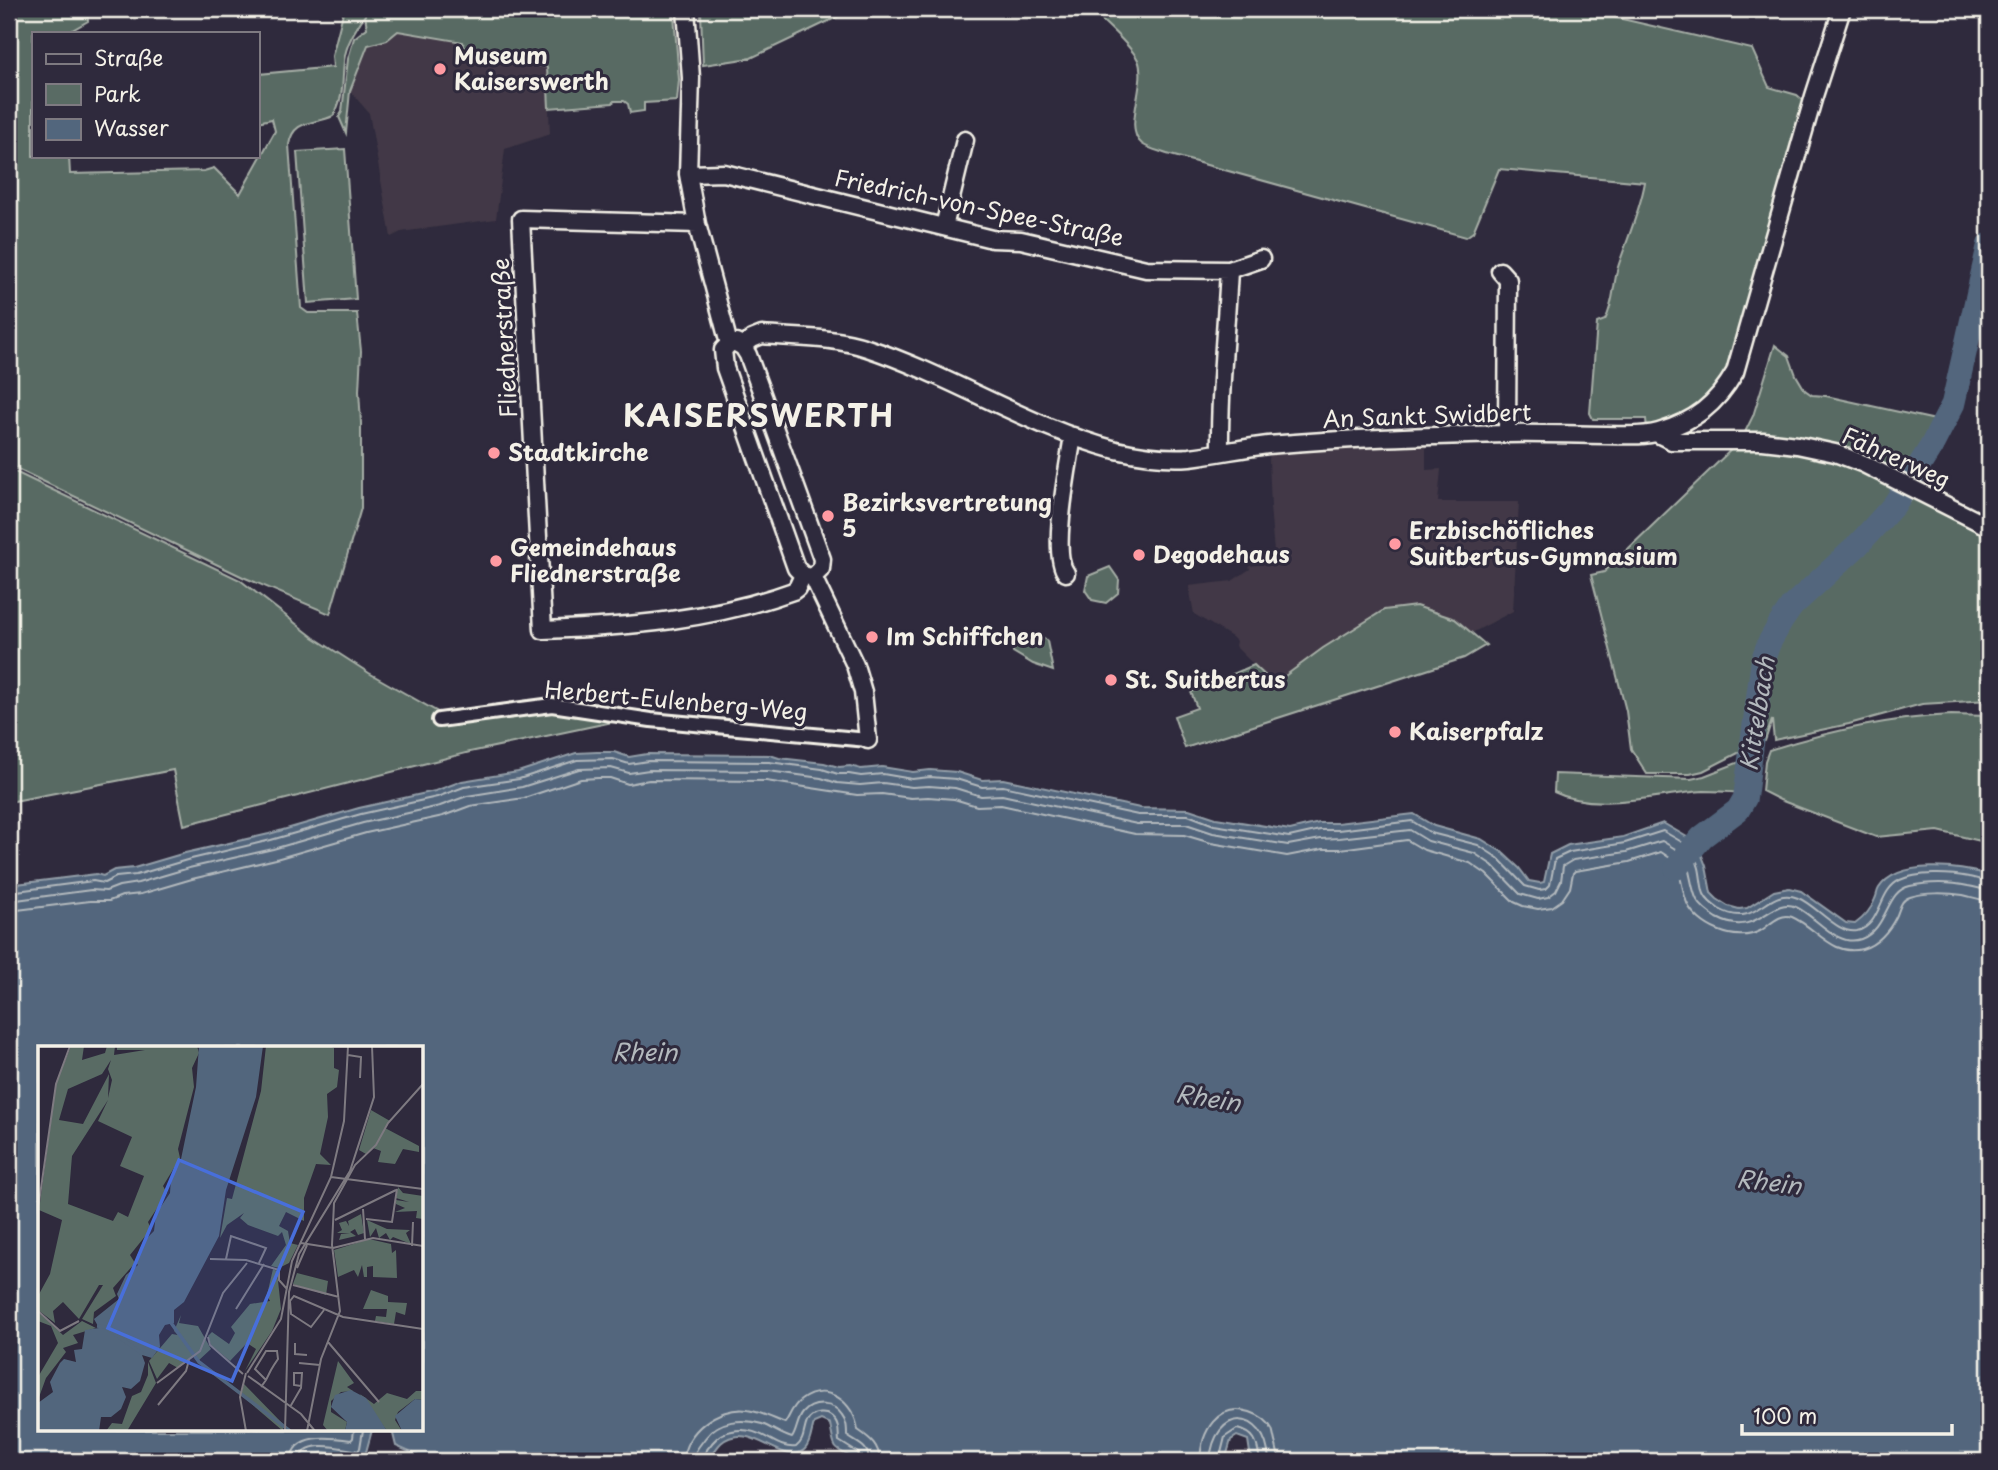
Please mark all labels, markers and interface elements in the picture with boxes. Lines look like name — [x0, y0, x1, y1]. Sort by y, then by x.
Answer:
legend — [32, 32, 259, 158]
place label: Museum Kaiserswerth — [454, 37, 609, 98]
text: Straße — [94, 41, 163, 73]
marker: Museum Kaiserswerth — [432, 61, 448, 77]
text: Park — [94, 77, 141, 109]
text: Wasser — [94, 111, 169, 143]
street label: Friedrich-von-Spee-Straße — [832, 159, 1127, 254]
street label: Fliednerstraße — [482, 257, 525, 419]
district label: KAISERSWERTH — [623, 392, 895, 437]
street label: An Sankt Swidbert — [1322, 393, 1532, 436]
street label: Fährerweg — [1837, 417, 1957, 496]
place label: Stadtkirche — [508, 434, 649, 469]
marker: Stadtkirche — [486, 445, 502, 461]
place label: Bezirksvertretung 5 — [842, 484, 1052, 545]
marker: Bezirksvertretung 5 — [820, 508, 836, 524]
place label: Erzbischöfliches Suitbertus-Gymnasium — [1409, 512, 1678, 573]
place label: Gemeindehaus Fliednerstraße — [510, 529, 681, 590]
place label: Degodehaus — [1153, 536, 1290, 571]
marker: Erzbischöfliches Suitbertus-Gymnasium — [1387, 536, 1403, 552]
marker: Degodehaus — [1131, 547, 1147, 563]
marker: Gemeindehaus Fliednerstraße — [488, 553, 504, 569]
place label: Im Schiffchen — [886, 618, 1043, 653]
marker: Im Schiffchen — [864, 629, 880, 645]
water label: Kittelbach — [1729, 653, 1783, 773]
place label: St. Suitbertus — [1125, 661, 1285, 696]
street label: Herbert-Eulenberg-Weg — [543, 671, 809, 728]
marker: St. Suitbertus — [1103, 672, 1119, 688]
place label: Kaiserpfalz — [1409, 713, 1544, 748]
marker: Kaiserpfalz — [1387, 724, 1403, 740]
water label: Rhein — [613, 1033, 678, 1069]
inset map — [38, 1046, 424, 1432]
water label: Rhein — [1173, 1074, 1244, 1120]
water label: Rhein — [1735, 1159, 1805, 1203]
scale bar — [1742, 1393, 1952, 1437]
text: 100 m — [1753, 1399, 1817, 1431]

